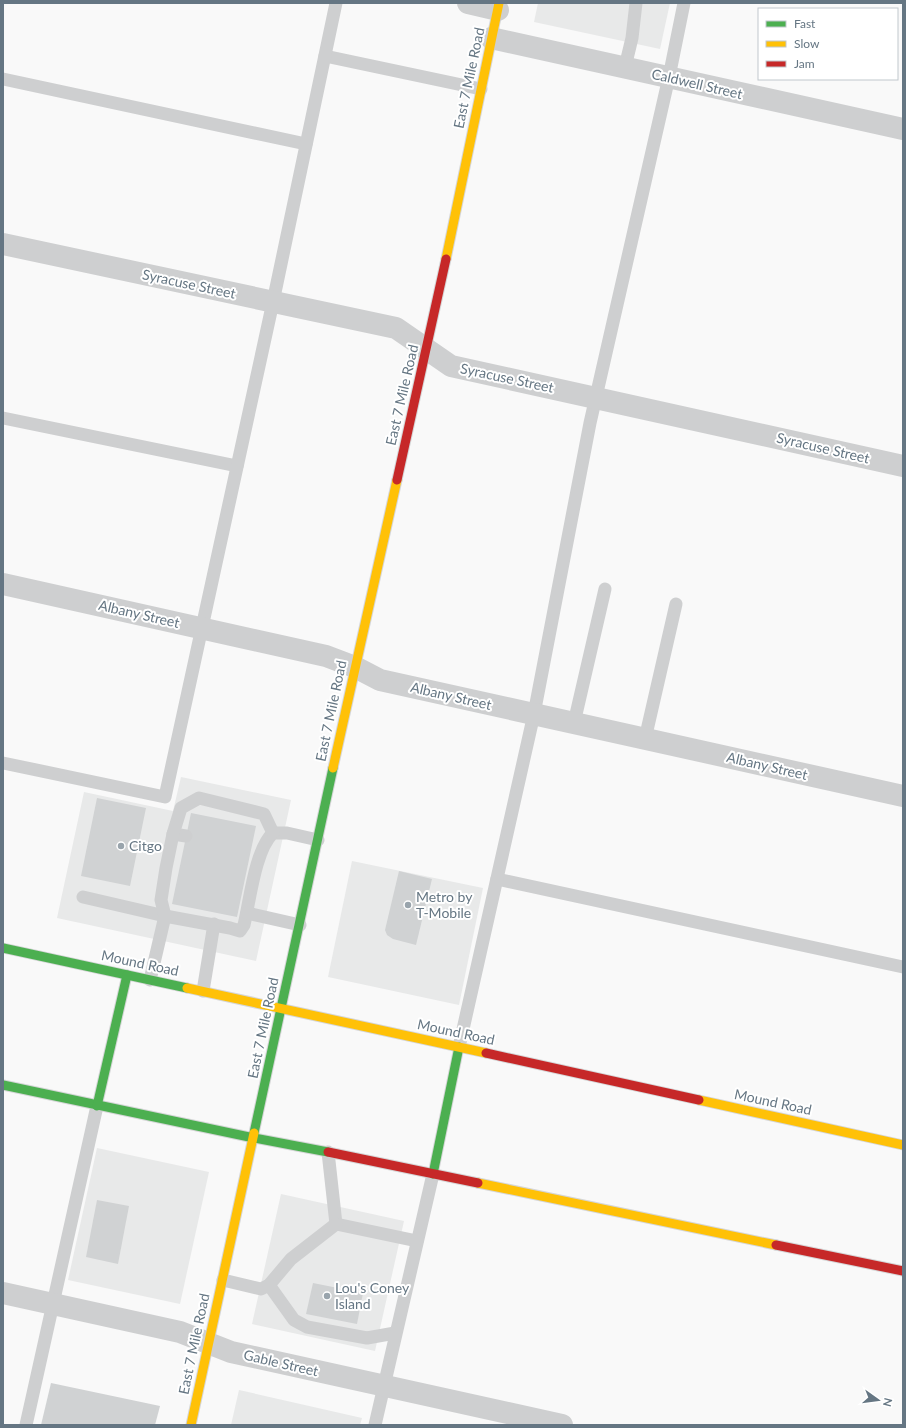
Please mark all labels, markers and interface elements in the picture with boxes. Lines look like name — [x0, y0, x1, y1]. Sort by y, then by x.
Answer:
legend — [758, 8, 898, 80]
text: Fast — [794, 16, 816, 31]
street label: East 7 Mile Road — [449, 26, 488, 130]
text: Slow — [794, 36, 820, 51]
text: Jam — [794, 56, 815, 71]
street label: Caldwell Street — [650, 65, 744, 102]
street label: Syracuse Street — [141, 265, 237, 302]
street label: East 7 Mile Road — [382, 343, 421, 447]
street label: Syracuse Street — [459, 359, 555, 396]
street label: Syracuse Street — [775, 429, 871, 466]
street label: Albany Street — [97, 596, 181, 631]
street label: East 7 Mile Road — [311, 659, 350, 763]
street label: Albany Street — [409, 678, 493, 713]
street label: Albany Street — [725, 748, 809, 783]
place label: Citgo — [129, 837, 162, 854]
marker: Citgo — [116, 841, 126, 851]
place label: Metro by T-Mobile — [416, 888, 473, 921]
marker: Metro by T-Mobile — [403, 900, 413, 910]
street label: Mound Road — [100, 946, 180, 979]
street label: East 7 Mile Road — [243, 976, 282, 1080]
street label: Mound Road — [416, 1015, 496, 1048]
street label: Mound Road — [733, 1085, 813, 1118]
place label: Lou's Coney Island — [335, 1279, 410, 1312]
marker: Lou's Coney Island — [322, 1291, 332, 1301]
street label: East 7 Mile Road — [174, 1292, 213, 1396]
street label: Gable Street — [242, 1346, 320, 1379]
north arrow — [858, 1380, 898, 1420]
text: N — [881, 1397, 896, 1408]

